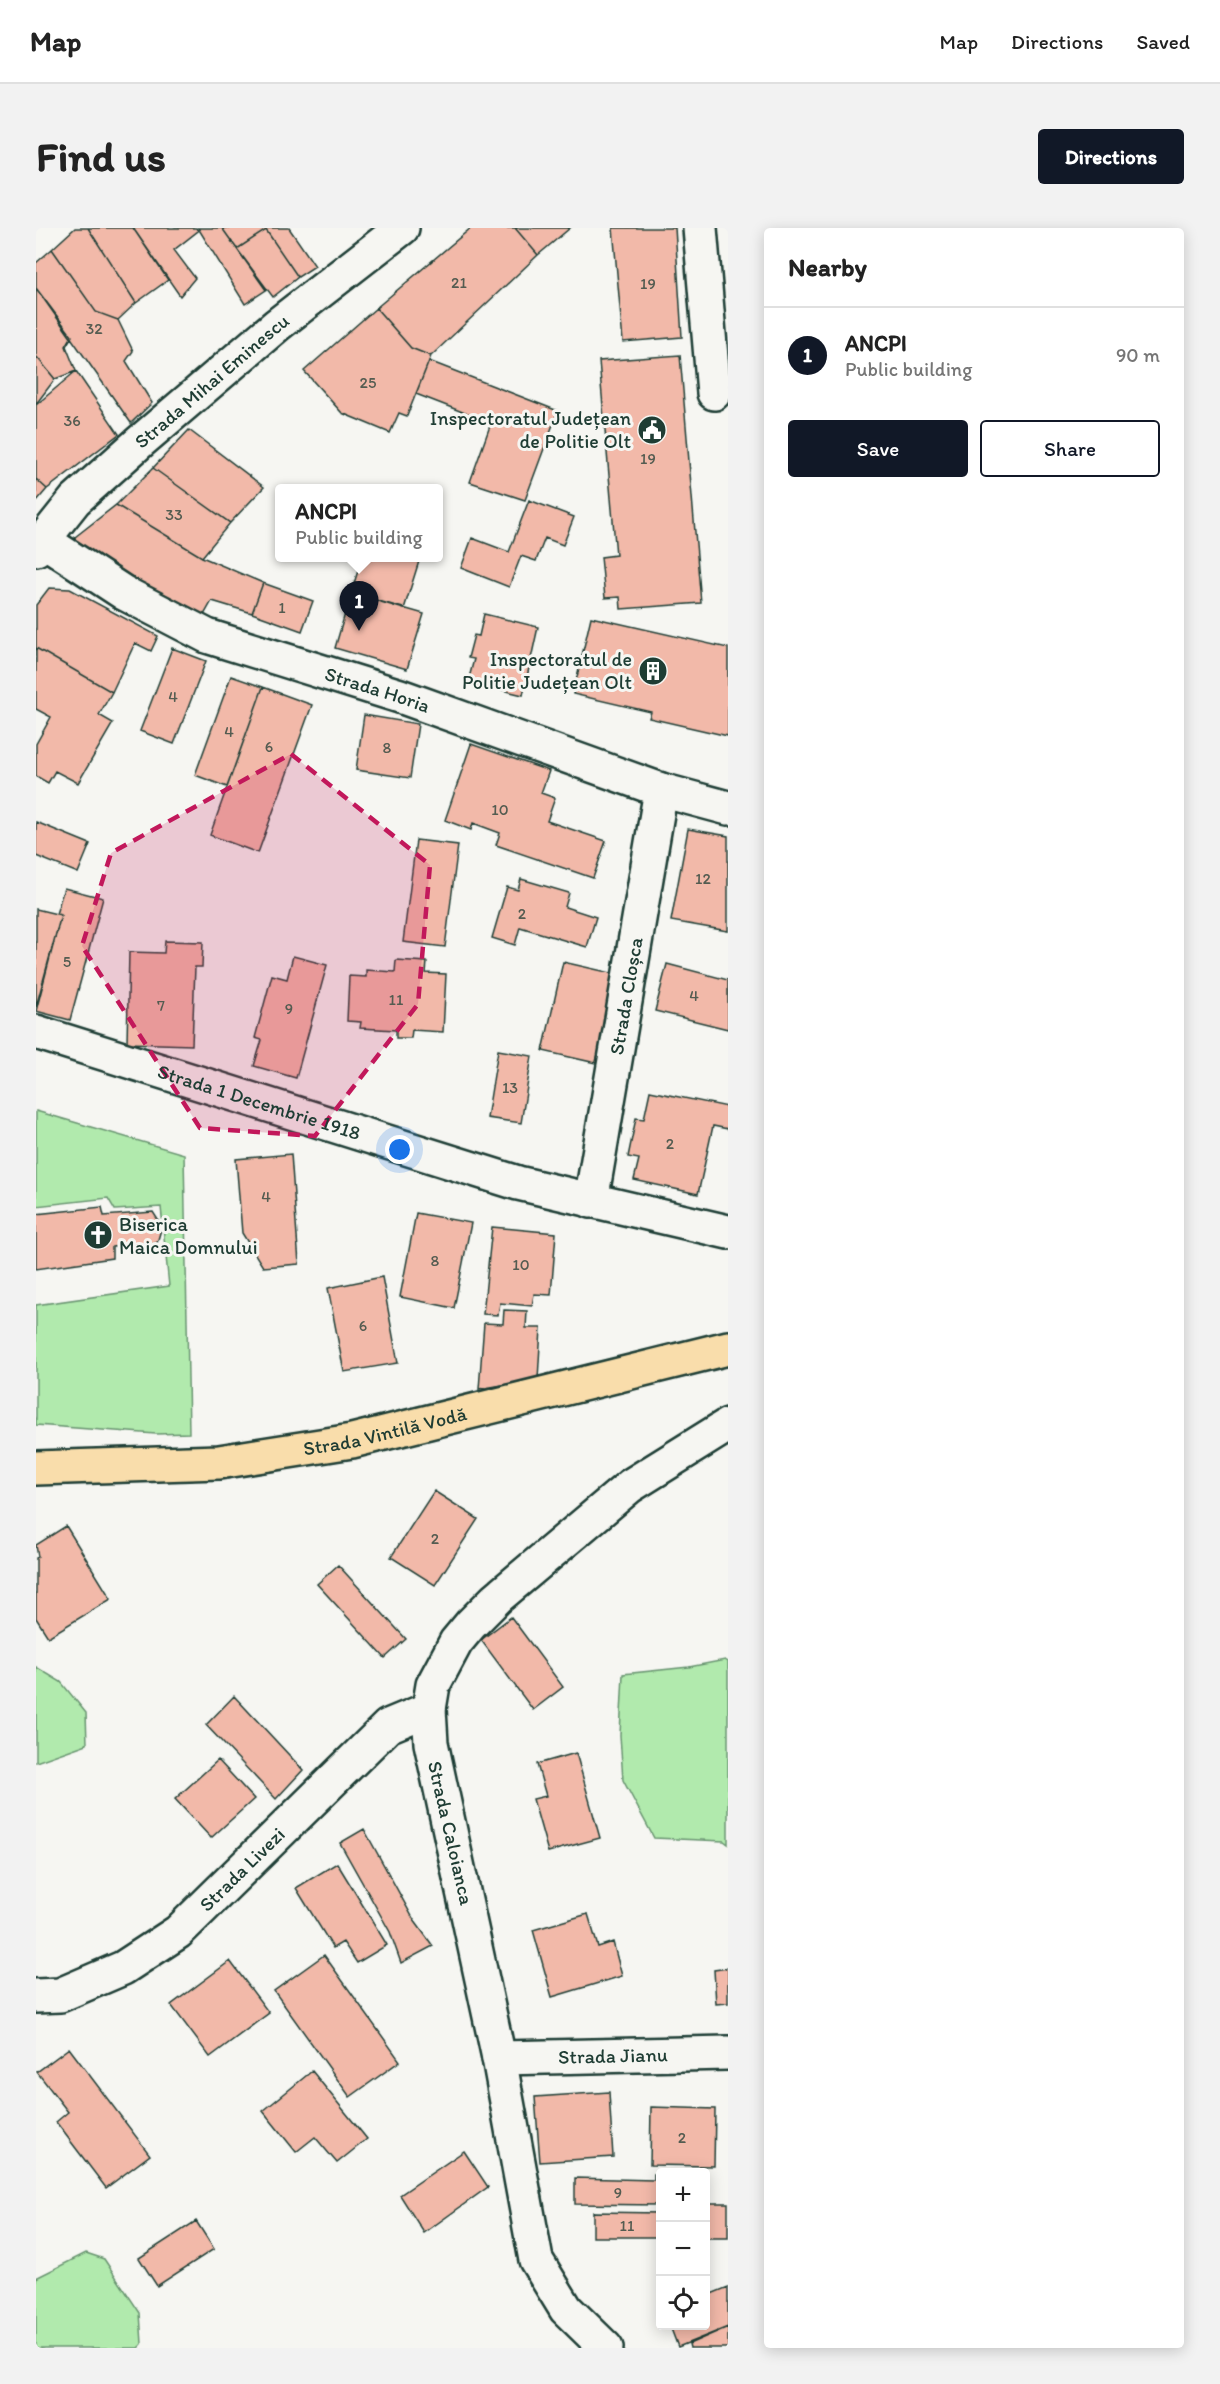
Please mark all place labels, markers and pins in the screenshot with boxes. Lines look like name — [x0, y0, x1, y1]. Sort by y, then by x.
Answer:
place label: Inspectoratul Județean de Politie Olt — [430, 406, 632, 453]
public building icon: Inspectoratul Județean de Politie Olt — [636, 414, 668, 446]
pin: 1 — [340, 582, 378, 631]
place label: Inspectoratul de Politie Județean Olt — [462, 647, 632, 694]
building icon: Inspectoratul de Politie Județean Olt — [637, 655, 669, 687]
place label: Biserica Maica Domnului — [119, 1212, 258, 1259]
church icon: Biserica Maica Domnului — [82, 1219, 114, 1251]

